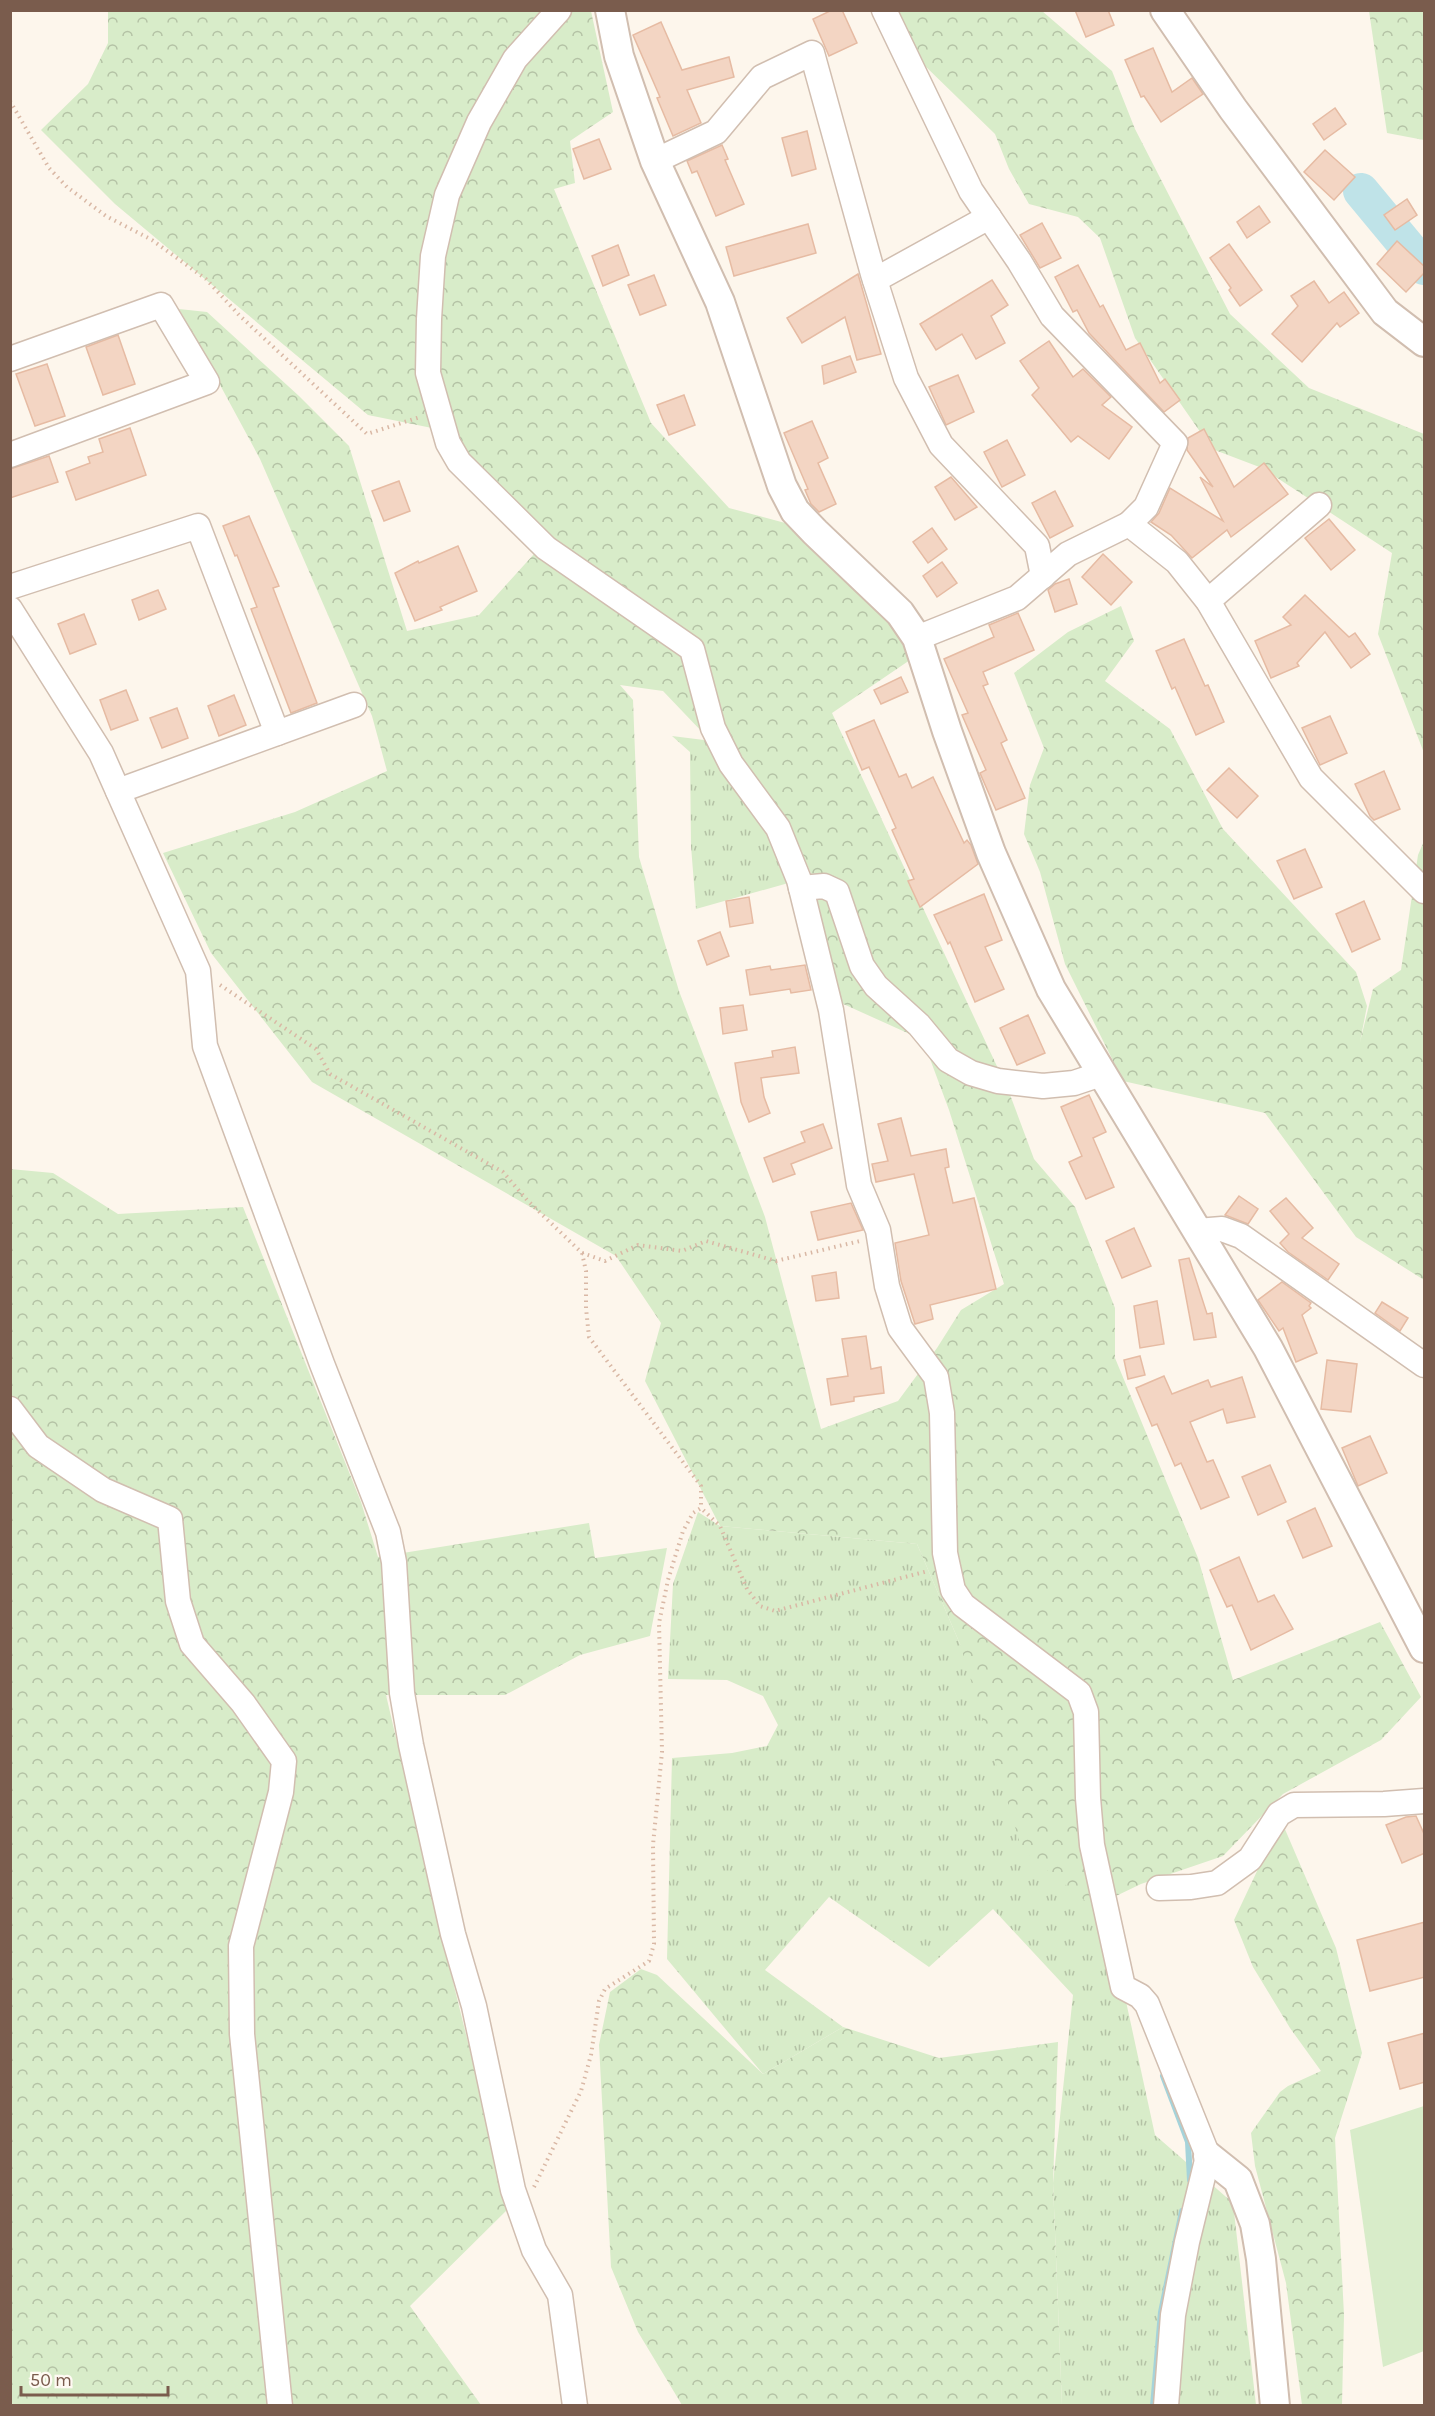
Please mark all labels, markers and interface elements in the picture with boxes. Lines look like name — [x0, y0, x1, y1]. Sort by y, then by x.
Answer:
scale bar — [21, 2359, 168, 2397]
text: 50 m — [30, 2369, 72, 2391]

